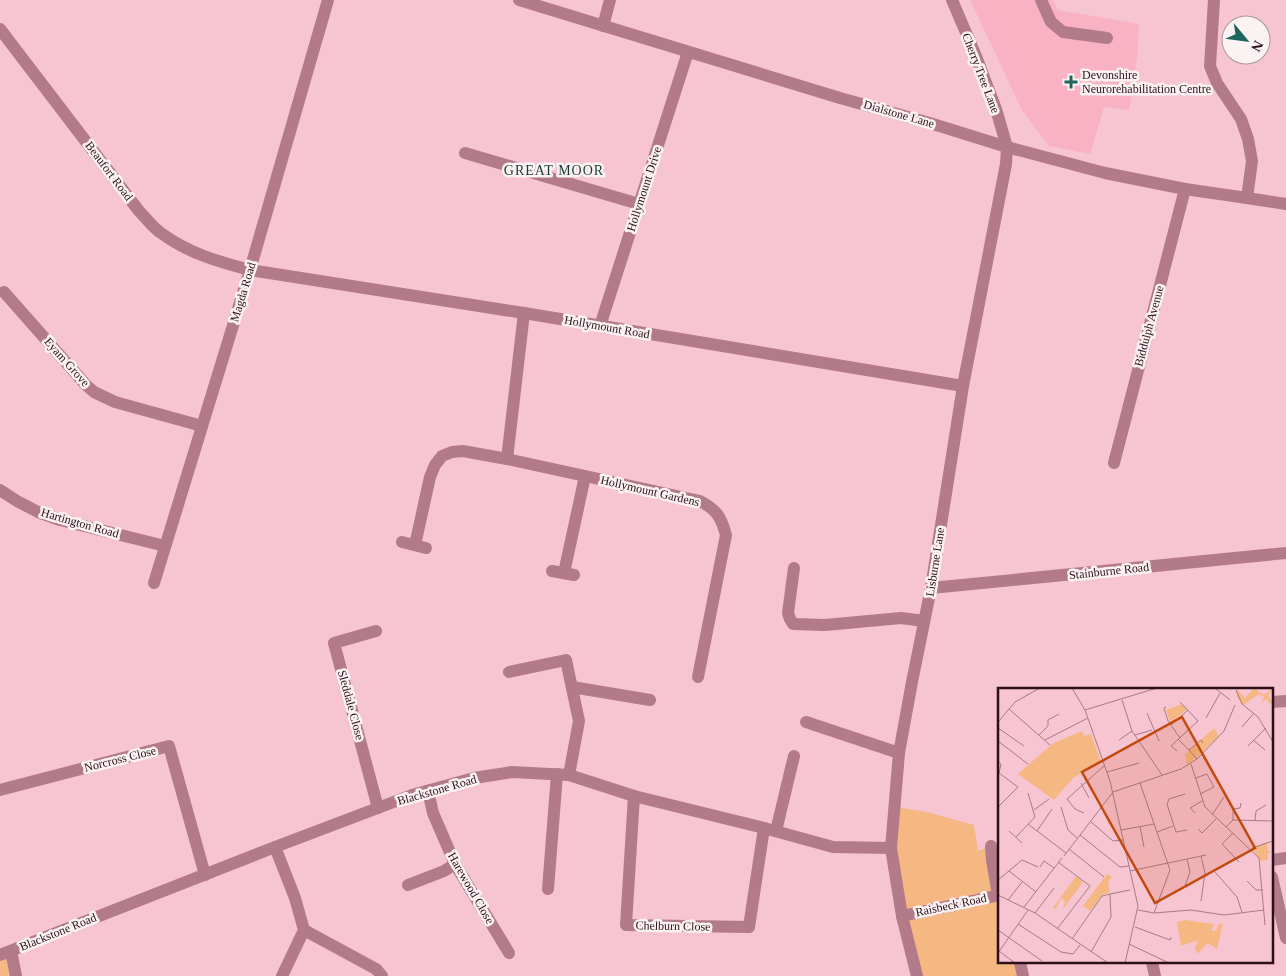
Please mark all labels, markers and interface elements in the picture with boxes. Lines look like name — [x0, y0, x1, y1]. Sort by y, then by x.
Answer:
north arrow — [1221, 15, 1271, 65]
street label: Cherry Tree Lane — [959, 31, 1003, 115]
text: N — [1248, 38, 1266, 54]
place label: Devonshire Neurorehabilitation Centre — [1082, 68, 1211, 96]
marker: Devonshire Neurorehabilitation Centre — [1064, 75, 1078, 89]
street label: Dialstone Lane — [862, 97, 936, 131]
street label: Beaufort Road — [82, 139, 136, 203]
street label: Hollymount Drive — [624, 145, 664, 233]
district label: GREAT MOOR — [504, 163, 604, 178]
street label: Magda Road — [227, 260, 259, 324]
street label: Biddulph Avenue — [1131, 284, 1167, 368]
street label: Hollymount Road — [563, 313, 651, 341]
street label: Eyam Grove — [41, 335, 93, 389]
street label: Hollymount Gardens — [599, 473, 701, 509]
street label: Hartington Road — [39, 505, 121, 541]
street label: Lisburne Lane — [923, 527, 947, 597]
street label: Stainburne Road — [1068, 560, 1150, 582]
street label: Sleddale Close — [335, 669, 367, 741]
inset map — [998, 688, 1274, 964]
street label: Norcross Close — [83, 743, 157, 775]
street label: Blackstone Road — [396, 772, 478, 808]
street label: Harewood Close — [445, 850, 497, 926]
street label: Raisbeck Road — [914, 891, 988, 919]
street label: Blackstone Road — [18, 910, 98, 954]
street label: Chelburn Close — [635, 918, 711, 934]

